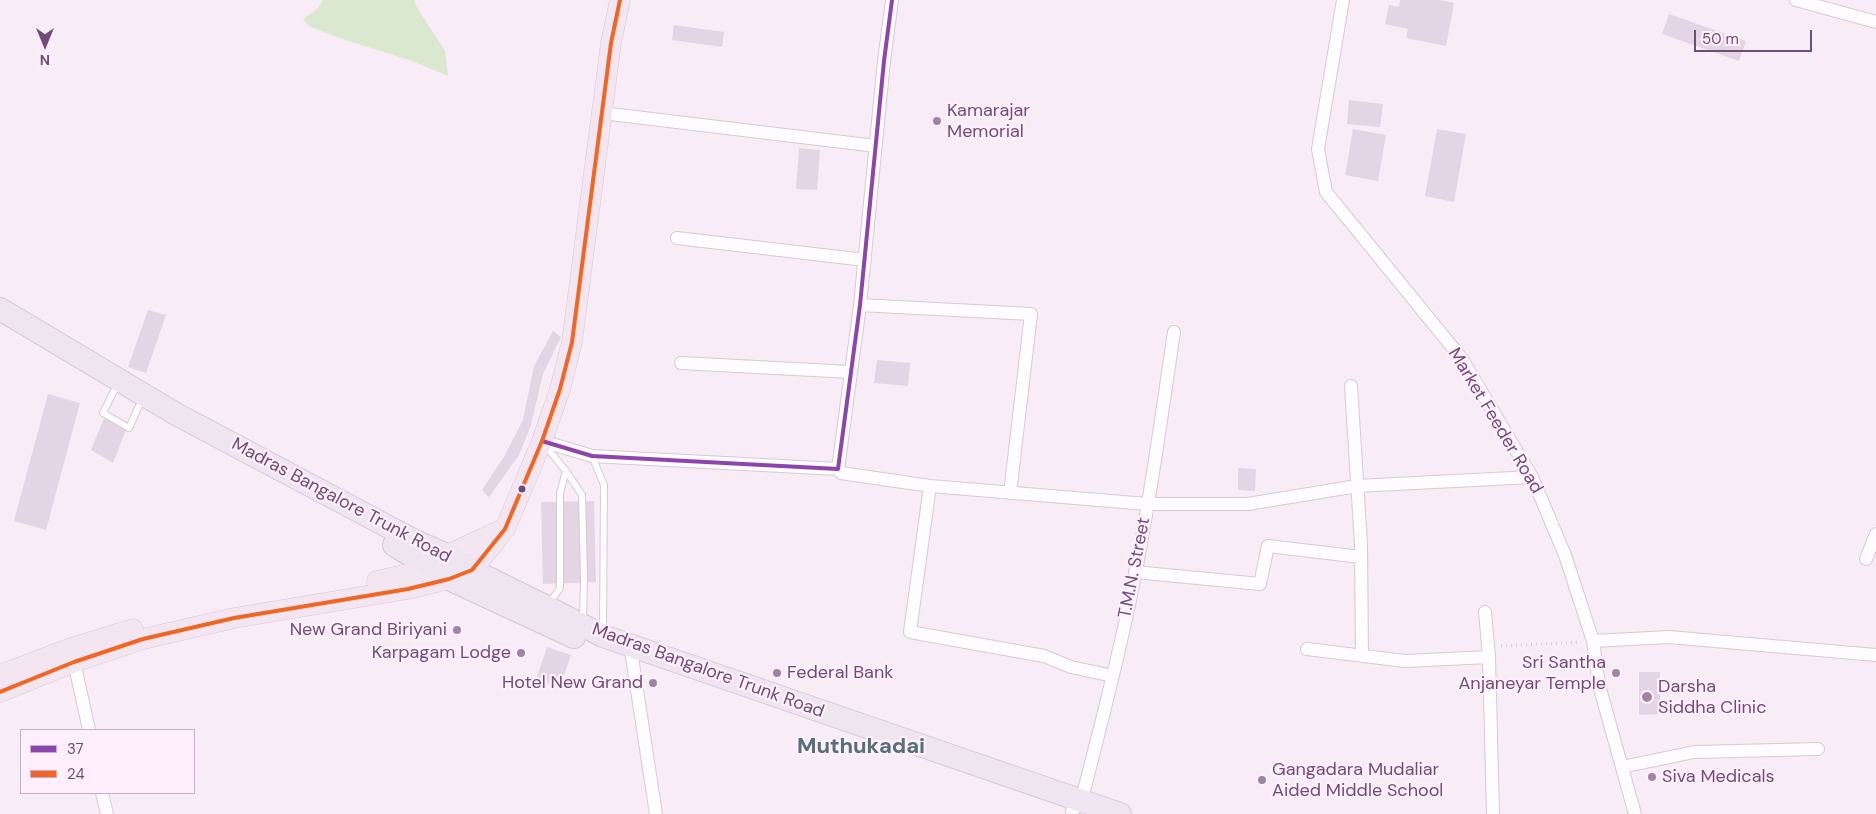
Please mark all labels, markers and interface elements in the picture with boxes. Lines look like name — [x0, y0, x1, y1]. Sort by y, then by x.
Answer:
north arrow — [20, 20, 70, 70]
scale bar — [1696, 20, 1814, 52]
text: 50 m — [1702, 29, 1739, 49]
text: N — [40, 51, 50, 69]
place label: Kamarajar Memorial — [947, 100, 1030, 142]
marker: Kamarajar Memorial — [931, 115, 943, 127]
street label: Market Feeder Road — [1443, 344, 1547, 498]
street label: Madras Bangalore Trunk Road — [228, 434, 454, 568]
unlabelled marker — [517, 484, 527, 494]
street label: T.M.N. Street — [1115, 516, 1155, 620]
place label: New Grand Biriyani — [290, 619, 447, 641]
street label: Madras Bangalore Trunk Road — [589, 619, 827, 723]
marker: New Grand Biriyani — [451, 624, 463, 636]
place label: Karpagam Lodge — [372, 642, 511, 664]
marker: Karpagam Lodge — [515, 647, 527, 659]
place label: Sri Santha Anjaneyar Temple — [1458, 652, 1606, 694]
place label: Federal Bank — [787, 662, 893, 684]
marker: Federal Bank — [771, 667, 783, 679]
marker: Sri Santha Anjaneyar Temple — [1610, 667, 1622, 679]
place label: Hotel New Grand — [502, 672, 643, 694]
place label: Darsha Siddha Clinic — [1658, 676, 1766, 719]
marker: Hotel New Grand — [647, 677, 659, 689]
marker: Darsha Siddha Clinic — [1640, 690, 1654, 704]
legend — [20, 729, 195, 794]
district label: Muthukadai — [797, 734, 925, 760]
text: 37 — [67, 739, 84, 759]
place label: Gangadara Mudaliar Aided Middle School — [1272, 759, 1443, 802]
text: 24 — [67, 764, 85, 784]
place label: Siva Medicals — [1662, 766, 1774, 788]
marker: Siva Medicals — [1646, 771, 1658, 783]
marker: Gangadara Mudaliar Aided Middle School — [1256, 774, 1268, 786]

